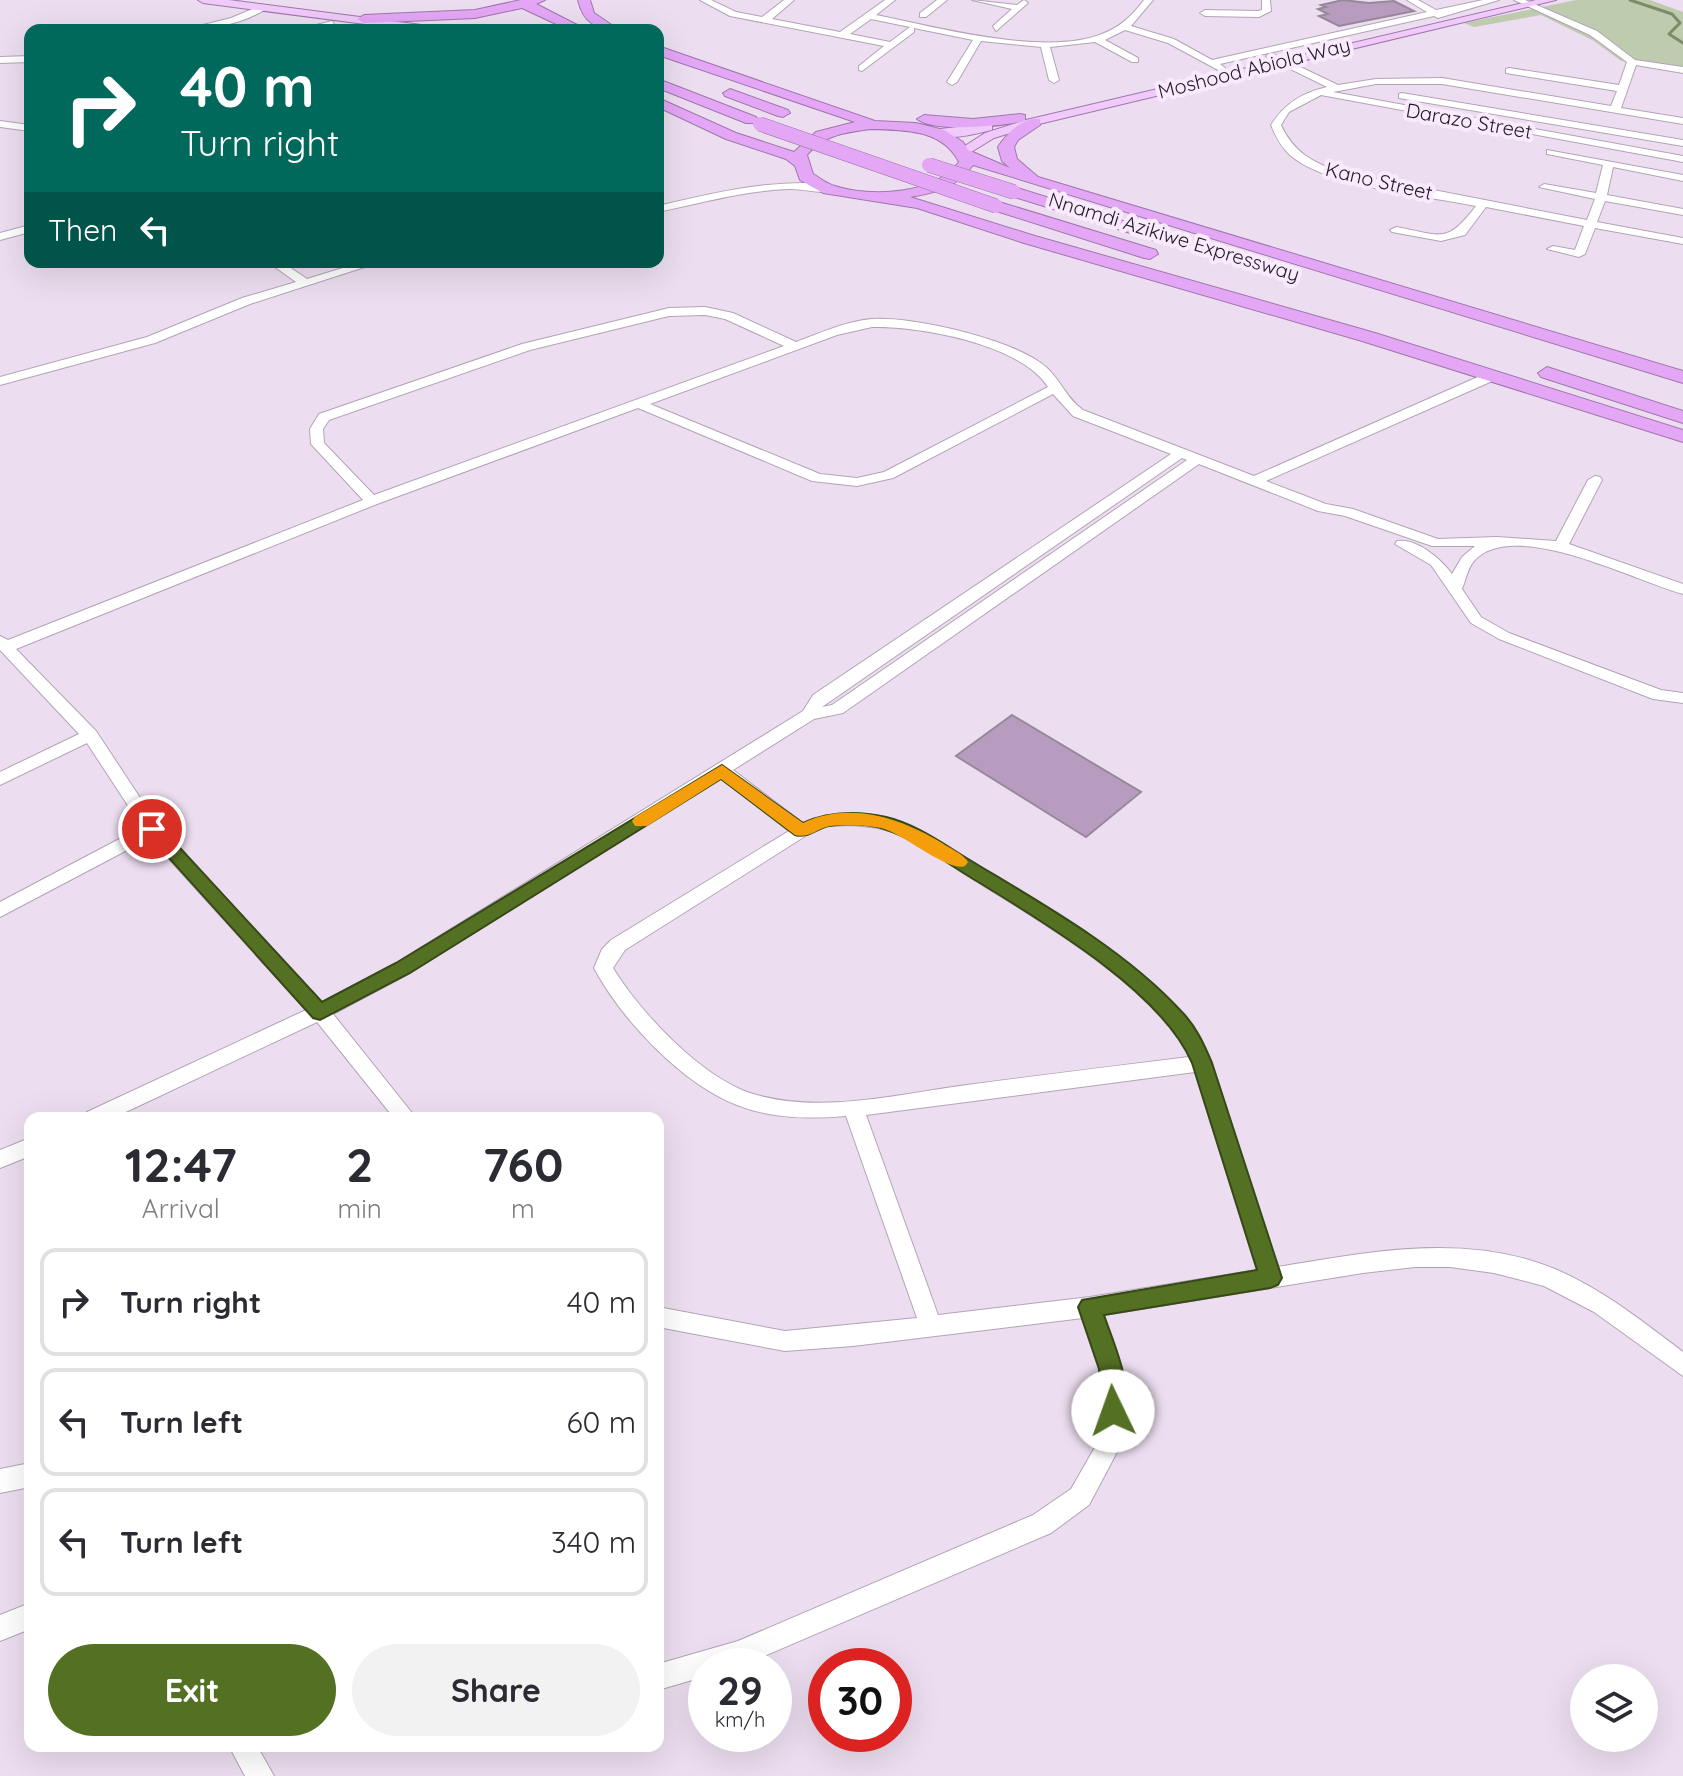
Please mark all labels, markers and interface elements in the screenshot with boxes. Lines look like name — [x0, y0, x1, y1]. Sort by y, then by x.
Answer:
street label: Moshood Abiola Way — [1155, 32, 1353, 104]
text: 40 m — [180, 51, 315, 121]
icon: right — [48, 56, 152, 160]
street label: Darazo Street — [1404, 97, 1534, 144]
text: Turn right — [180, 120, 339, 165]
street label: Kano Street — [1323, 156, 1435, 205]
street label: Nnamdi Azikiwe Expressway — [1046, 186, 1303, 287]
icon: left — [133, 208, 177, 252]
text: Then — [48, 211, 117, 249]
pin — [118, 795, 186, 863]
icon: arrive — [130, 807, 174, 851]
text: 12:47 — [125, 1134, 237, 1194]
text: 2 — [346, 1134, 373, 1194]
text: 760 — [482, 1134, 563, 1194]
text: Arrival — [142, 1192, 220, 1225]
text: min — [337, 1192, 382, 1225]
text: m — [511, 1192, 535, 1225]
icon: right — [52, 1280, 96, 1324]
text: Turn right — [120, 1283, 261, 1321]
text: 40 m — [567, 1283, 636, 1321]
position arrow — [1071, 1369, 1155, 1453]
icon: left — [52, 1400, 96, 1444]
text: Turn left — [120, 1403, 243, 1441]
text: 60 m — [566, 1403, 636, 1441]
icon: left — [52, 1520, 96, 1564]
text: Turn left — [120, 1523, 243, 1561]
text: 340 m — [551, 1523, 636, 1561]
button: Exit — [48, 1644, 336, 1736]
button: Share — [352, 1644, 640, 1736]
speed limit sign: 30 — [808, 1648, 912, 1752]
map controls — [1570, 1664, 1658, 1752]
button: layers — [1570, 1664, 1658, 1752]
text: 29 — [717, 1665, 763, 1715]
text: km/h — [715, 1707, 765, 1732]

